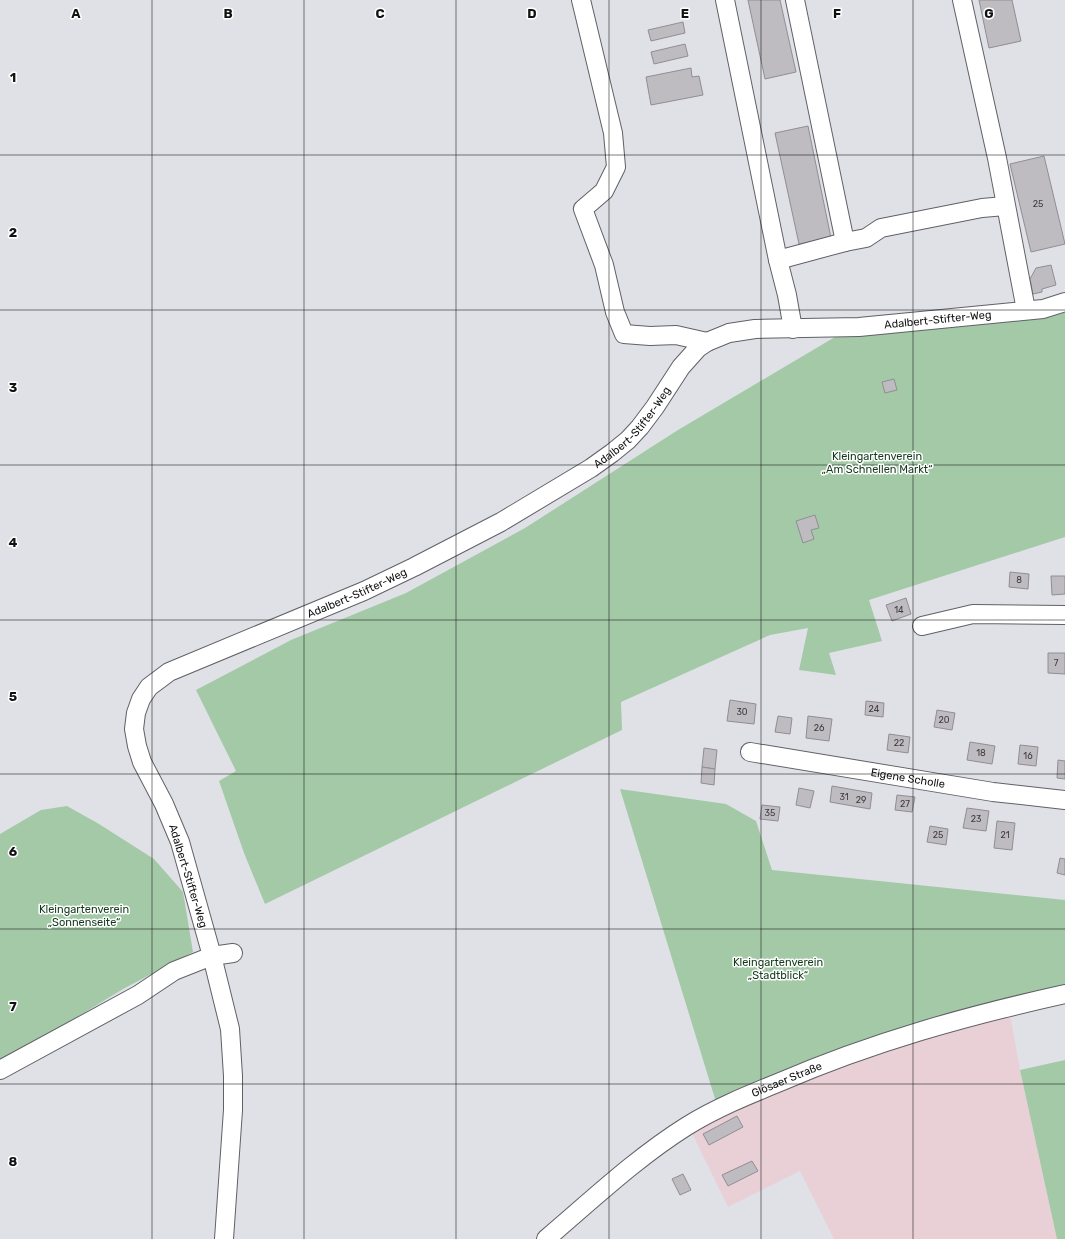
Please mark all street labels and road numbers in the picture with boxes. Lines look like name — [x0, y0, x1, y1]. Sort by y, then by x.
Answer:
street label: Adalbert-Stifter-Weg — [884, 308, 992, 331]
street label: Adalbert-Stifter-Weg — [591, 384, 673, 471]
street label: Adalbert-Stifter-Weg — [305, 565, 409, 620]
street label: Eigene Scholle — [870, 765, 946, 791]
street label: Adalbert-Stifter-Weg — [166, 823, 210, 929]
street label: Glösaer Straße — [749, 1059, 824, 1100]

